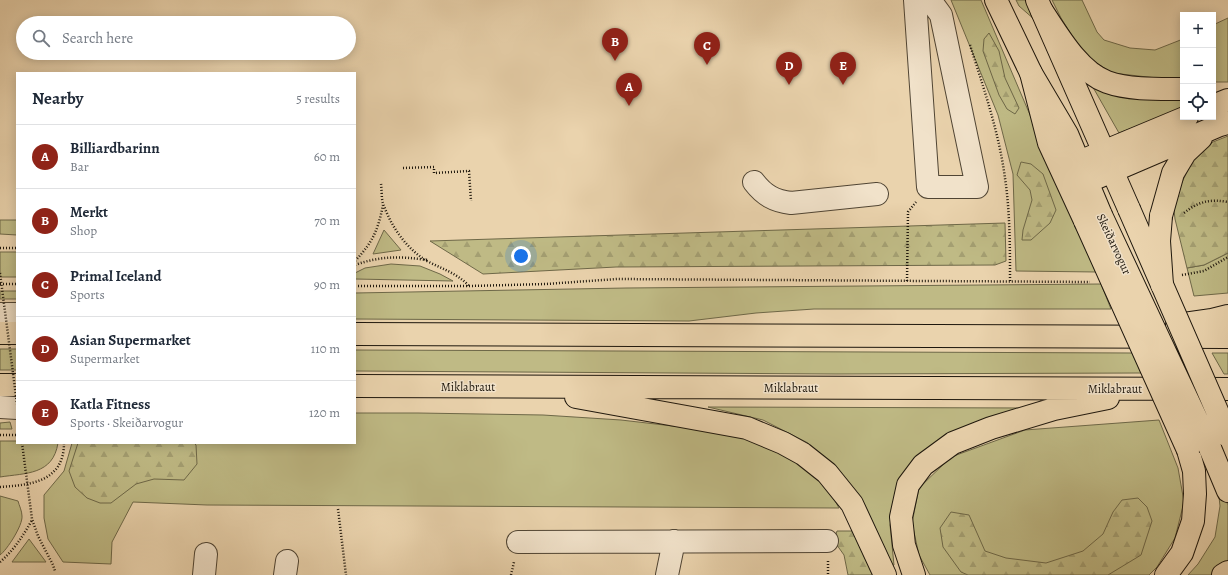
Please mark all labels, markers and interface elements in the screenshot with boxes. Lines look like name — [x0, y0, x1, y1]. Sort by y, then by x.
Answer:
map controls — [1180, 12, 1216, 120]
button: + — [1180, 12, 1216, 48]
search box — [16, 16, 356, 60]
icon: search — [30, 27, 52, 49]
text: Search here — [62, 28, 133, 48]
pin: B — [602, 28, 628, 61]
pin: C — [694, 32, 720, 65]
button: − — [1180, 48, 1216, 84]
pin: D — [776, 52, 802, 85]
pin: E — [830, 52, 856, 85]
pin: A — [616, 73, 642, 106]
button: locate — [1180, 84, 1216, 120]
text: Nearby — [32, 87, 83, 110]
text: 5 results — [296, 90, 340, 107]
text: Billiardbarinn — [70, 138, 160, 158]
text: A — [41, 148, 49, 165]
text: 60 m — [314, 148, 340, 165]
text: Bar — [70, 158, 89, 175]
text: Merkt — [70, 202, 108, 222]
street label: Skeiðarvogur — [1093, 211, 1135, 277]
text: B — [41, 212, 49, 229]
text: 70 m — [314, 212, 340, 229]
text: Shop — [70, 222, 97, 239]
your location — [511, 246, 531, 266]
text: Primal Iceland — [70, 266, 162, 286]
text: C — [41, 276, 49, 293]
text: 90 m — [314, 276, 340, 293]
text: Sports — [70, 286, 105, 303]
text: Asian Supermarket — [70, 330, 191, 350]
text: D — [40, 340, 50, 357]
text: 110 m — [311, 340, 340, 357]
text: Supermarket — [70, 350, 140, 367]
street label: Miklabraut — [441, 379, 495, 395]
street label: Miklabraut — [764, 380, 818, 396]
street label: Miklabraut — [1088, 381, 1142, 397]
text: Katla Fitness — [70, 394, 150, 414]
text: E — [41, 404, 49, 421]
text: 120 m — [309, 404, 340, 421]
text: Sports · Skeiðarvogur — [70, 414, 183, 431]

